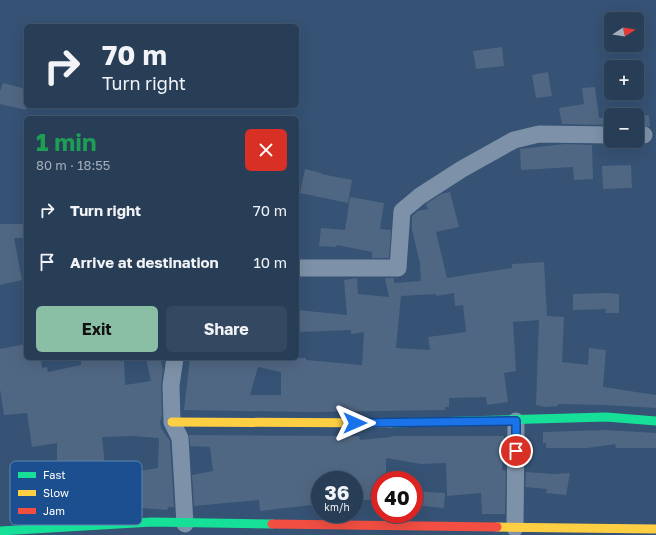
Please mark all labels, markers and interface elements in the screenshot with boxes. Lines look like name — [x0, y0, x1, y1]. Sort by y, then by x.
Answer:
north arrow — [604, 12, 644, 52]
map controls — [604, 12, 644, 148]
text: 70 m — [102, 38, 167, 71]
icon: right — [36, 40, 88, 92]
button: + — [604, 60, 644, 100]
text: Turn right — [102, 72, 186, 94]
button: − — [604, 108, 644, 148]
text: 1 min — [36, 127, 96, 156]
button: close — [245, 129, 287, 171]
text: 80 m · 18:55 — [36, 157, 110, 173]
icon: right — [36, 199, 58, 221]
text: Turn right — [70, 201, 141, 219]
text: 70 m — [253, 201, 287, 219]
icon: arrive — [36, 251, 58, 273]
text: Arrive at destination — [70, 253, 219, 271]
text: 10 m — [253, 253, 287, 271]
button: Exit — [36, 306, 158, 352]
button: Share — [166, 306, 287, 352]
position arrow — [334, 402, 376, 444]
pin — [499, 434, 533, 468]
icon: arrive — [505, 440, 527, 462]
legend — [10, 461, 142, 525]
text: Fast — [43, 468, 66, 481]
speed limit sign: 40 — [371, 471, 423, 523]
text: 36 — [325, 480, 349, 504]
text: Slow — [43, 486, 69, 499]
text: km/h — [324, 501, 350, 513]
text: Jam — [43, 504, 65, 517]

